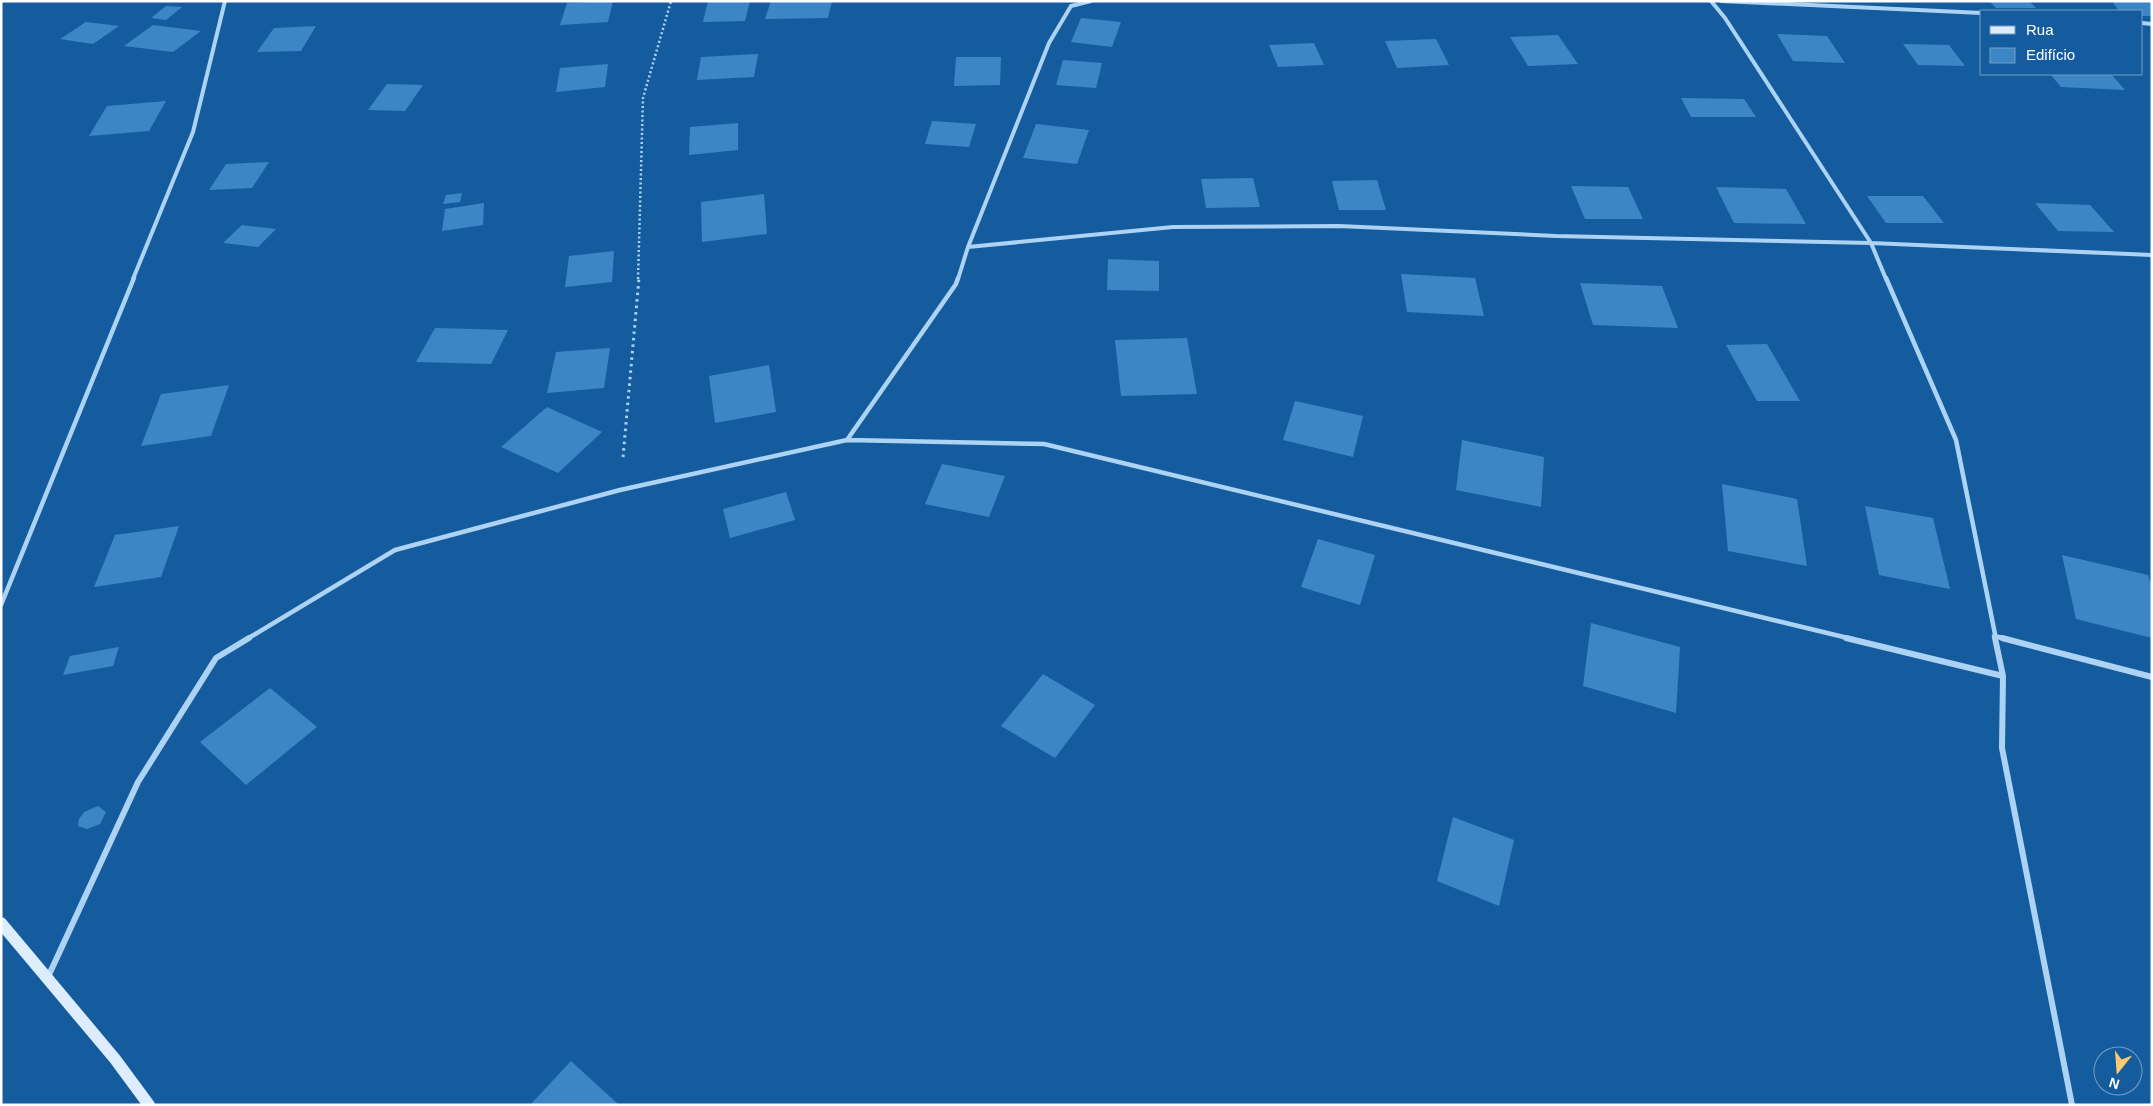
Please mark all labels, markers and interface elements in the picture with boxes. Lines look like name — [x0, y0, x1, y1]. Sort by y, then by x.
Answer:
legend — [1980, 10, 2143, 75]
text: Rua — [2026, 21, 2054, 38]
text: Edifício — [2026, 46, 2075, 63]
north arrow — [2093, 1046, 2143, 1096]
text: N — [2107, 1074, 2121, 1093]

